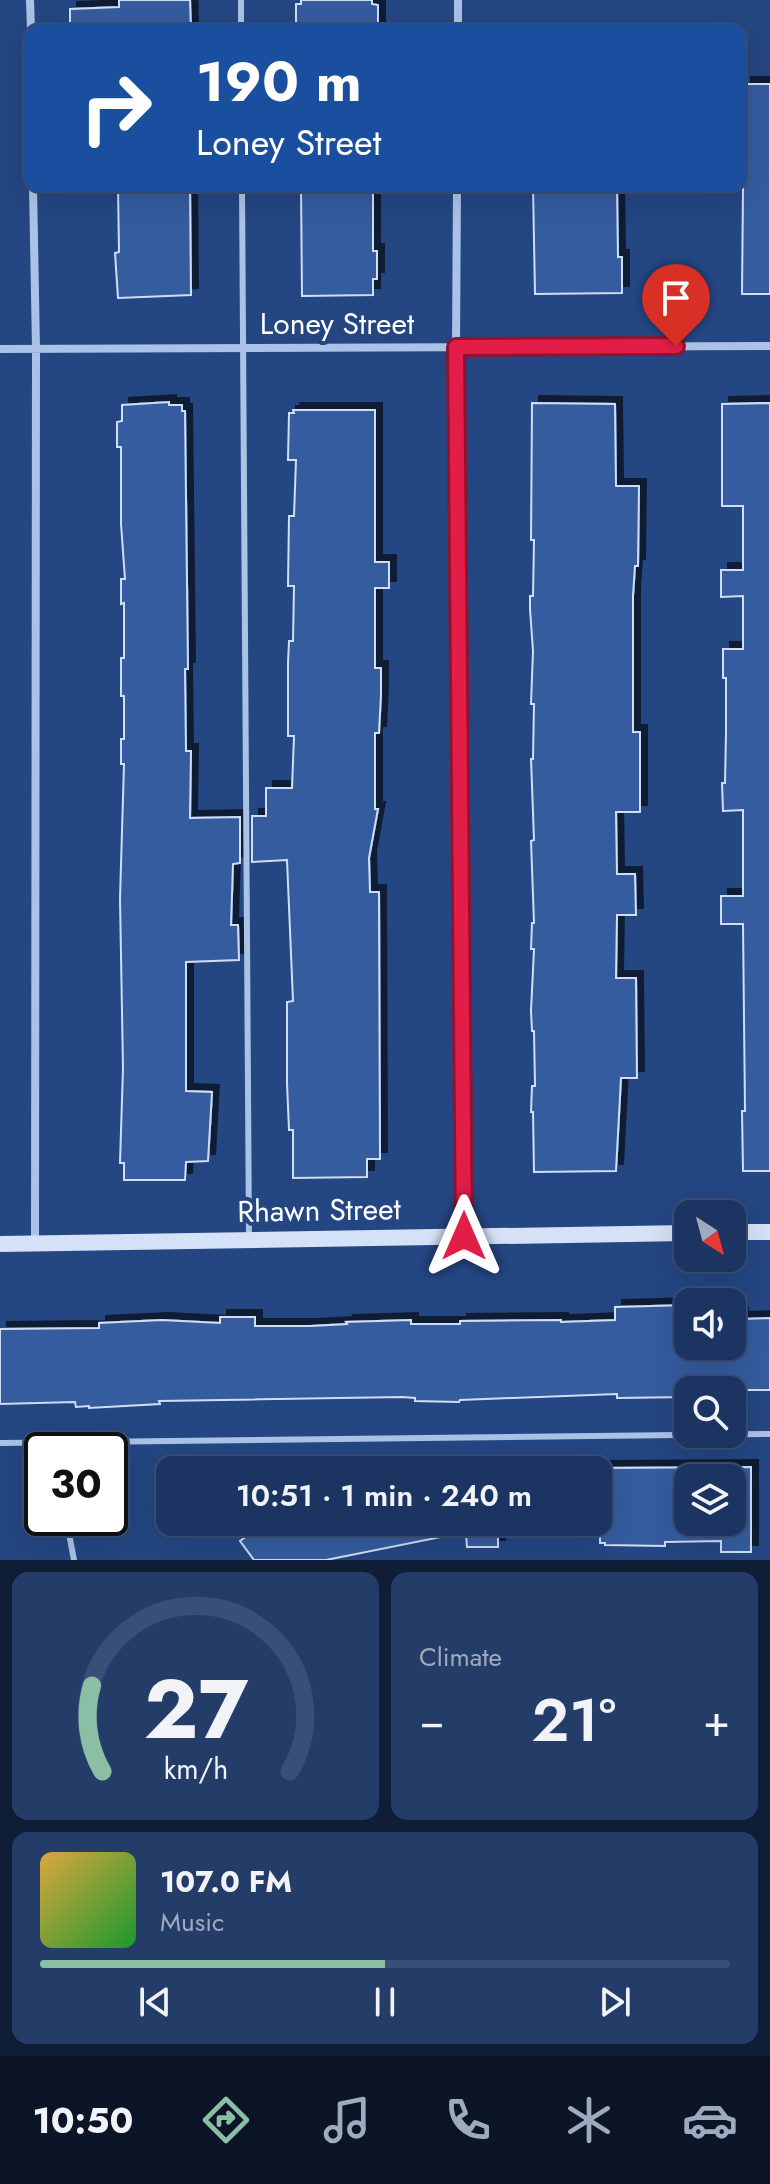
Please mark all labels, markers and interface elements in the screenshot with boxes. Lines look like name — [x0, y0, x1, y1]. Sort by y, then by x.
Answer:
text: 190 m — [196, 41, 362, 122]
icon: right — [64, 56, 168, 160]
text: Loney Street — [196, 116, 381, 168]
pin — [642, 264, 710, 346]
icon: arrive — [654, 276, 698, 320]
street label: Loney Street — [260, 302, 415, 345]
street label: Rhawn Street — [237, 1187, 402, 1233]
position arrow — [422, 1194, 506, 1278]
north arrow — [674, 1200, 746, 1272]
map controls — [674, 1200, 746, 1536]
button: sound — [674, 1288, 746, 1360]
button: search — [674, 1376, 746, 1448]
speed limit sign: 30 — [24, 1432, 128, 1536]
button: layers — [674, 1464, 746, 1536]
text: 10:51 · 1 min · 240 m — [236, 1474, 532, 1517]
text: Climate — [419, 1638, 502, 1676]
text: 27 — [143, 1649, 248, 1769]
text: 21° — [532, 1677, 616, 1764]
text: − — [419, 1689, 445, 1753]
text: + — [703, 1689, 730, 1753]
text: km/h — [163, 1748, 228, 1790]
text: 107.0 FM — [160, 1860, 292, 1903]
text: Music — [160, 1903, 224, 1941]
icon: previous — [133, 1980, 177, 2024]
icon: pause — [363, 1980, 407, 2024]
icon: next — [593, 1980, 637, 2024]
icon: directions — [198, 2092, 254, 2148]
icon: music — [319, 2092, 375, 2148]
icon: phone — [440, 2092, 496, 2148]
icon: climate — [561, 2092, 617, 2148]
icon: car — [682, 2092, 738, 2148]
text: 10:50 — [32, 2094, 133, 2146]

